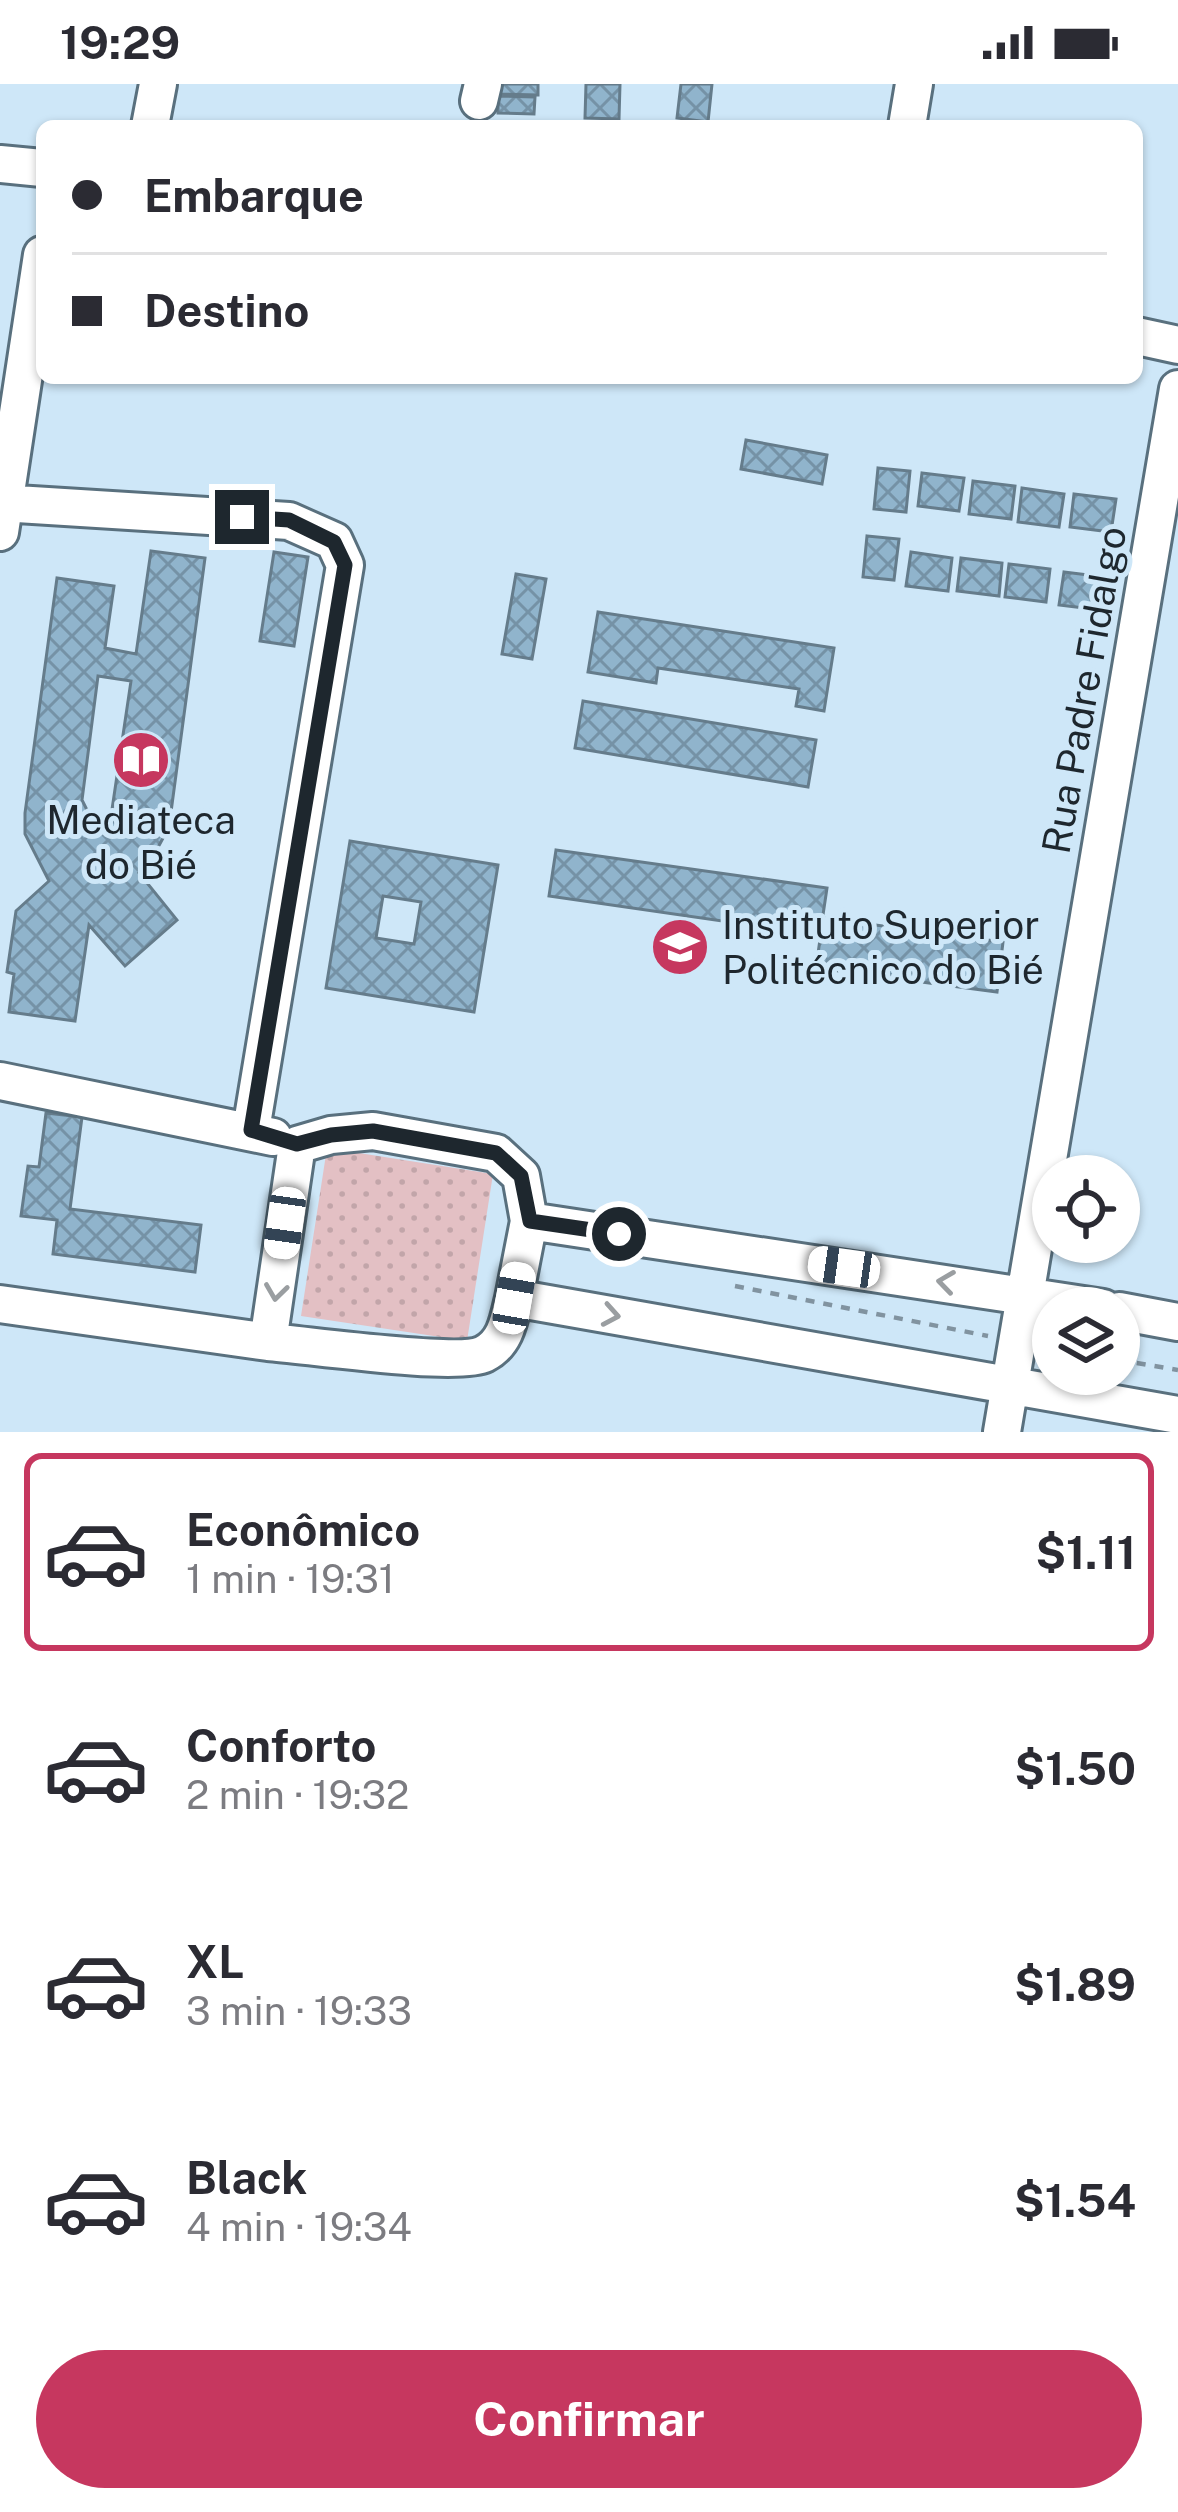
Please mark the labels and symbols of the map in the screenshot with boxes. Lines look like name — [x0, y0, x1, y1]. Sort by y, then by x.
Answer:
route end — [215, 490, 269, 544]
street label: Rua Padre Fidalgo — [1033, 523, 1135, 857]
library icon: Mediateca do Bié — [110, 729, 172, 791]
place label: Mediateca do Bié — [46, 797, 236, 888]
place label: Instituto Superior Politécnico do Bié — [722, 902, 1044, 993]
school or university icon: Instituto Superior Politécnico do Bié — [649, 916, 711, 978]
car — [262, 1185, 308, 1261]
route start — [592, 1207, 646, 1261]
car — [806, 1244, 882, 1290]
car — [490, 1259, 538, 1337]
one-way arrow — [936, 1270, 956, 1296]
one-way arrow — [264, 1282, 290, 1301]
one-way arrow — [601, 1302, 621, 1327]

